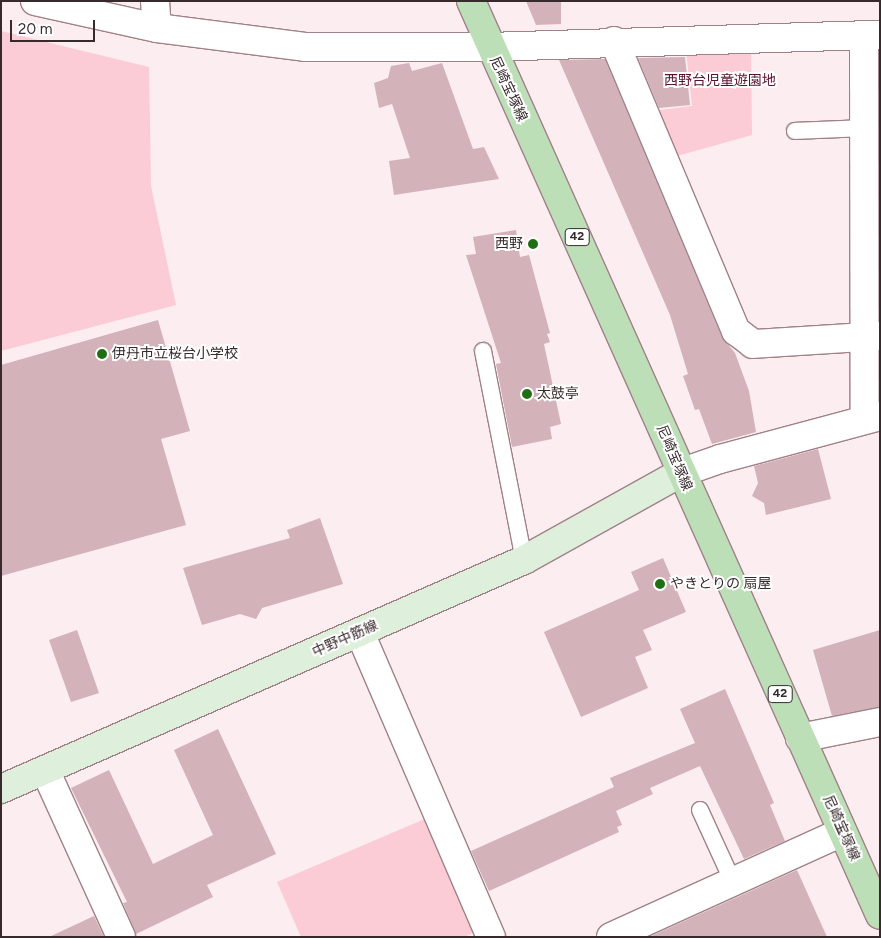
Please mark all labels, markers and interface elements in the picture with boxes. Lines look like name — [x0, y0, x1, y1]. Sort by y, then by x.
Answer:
scale bar — [12, 10, 98, 42]
text: 20 m — [18, 20, 52, 38]
street label: 尼崎宝塚線 — [486, 54, 530, 124]
park label: 西野台児童遊園地 — [664, 73, 776, 89]
road number: 42 — [564, 228, 590, 246]
place label: 西野 — [495, 236, 523, 252]
marker: 西野 — [527, 238, 539, 250]
place label: 伊丹市立桜台小学校 — [112, 346, 238, 362]
marker: 伊丹市立桜台小学校 — [96, 348, 108, 360]
place label: 太鼓亭 — [537, 386, 579, 402]
marker: 太鼓亭 — [521, 388, 533, 400]
street label: 尼崎宝塚線 — [653, 423, 695, 493]
place label: やきとりの 扇屋 — [670, 576, 771, 592]
marker: やきとりの 扇屋 — [654, 578, 666, 590]
street label: 中野中筋線 — [310, 617, 380, 661]
road number: 42 — [768, 684, 792, 704]
street label: 尼崎宝塚線 — [819, 793, 863, 863]

